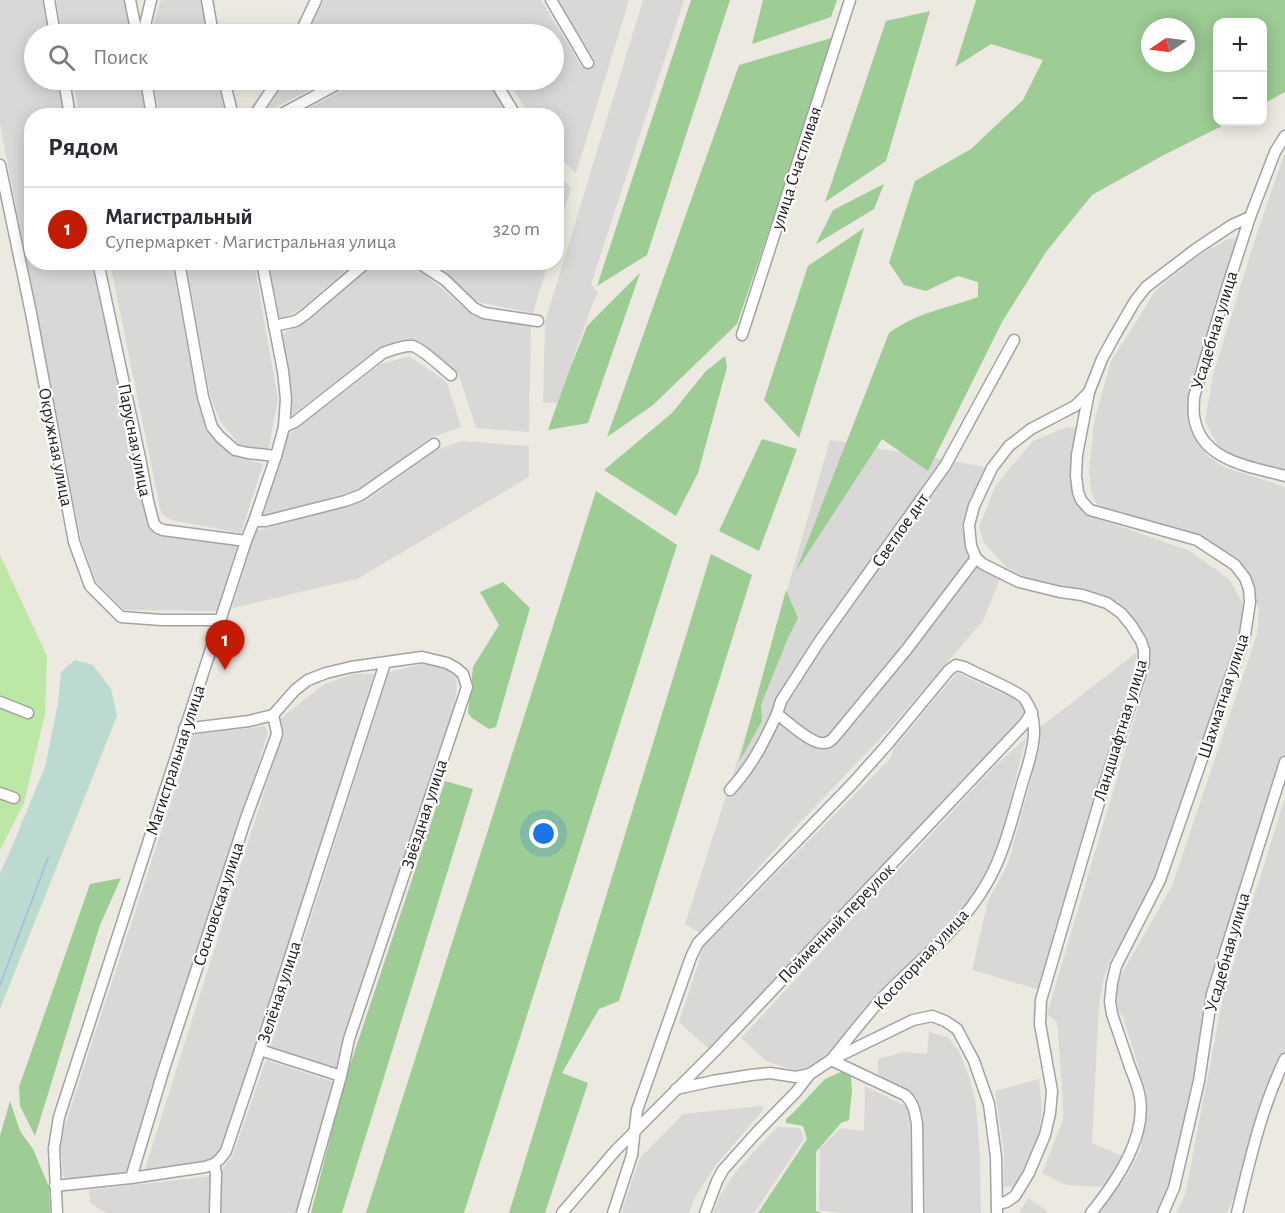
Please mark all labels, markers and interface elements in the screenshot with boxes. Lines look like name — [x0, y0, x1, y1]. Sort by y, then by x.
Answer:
north arrow — [1141, 18, 1195, 72]
map controls — [1213, 18, 1267, 126]
button: + — [1213, 18, 1267, 72]
search box — [24, 24, 564, 90]
icon: search — [45, 41, 78, 74]
text: Поиск — [93, 46, 148, 68]
button: − — [1213, 72, 1267, 126]
street label: улица Счастливая — [768, 105, 825, 233]
text: Рядом — [48, 134, 119, 160]
text: Магистральный — [105, 206, 253, 228]
text: 1 — [64, 219, 71, 239]
text: 320 m — [493, 219, 540, 239]
text: Супермаркет · Магистральная улица — [105, 232, 397, 252]
street label: Усадебная улица — [1187, 269, 1242, 392]
street label: Парусная улица — [114, 382, 154, 498]
street label: Окружная улица — [35, 386, 75, 508]
street label: Светлое днт — [869, 490, 933, 571]
pin: 1 — [206, 620, 244, 670]
street label: Шахматная улица — [1195, 632, 1253, 761]
street label: Ландшафтная улица — [1091, 657, 1151, 803]
street label: Магистральная улица — [143, 683, 209, 838]
street label: Звёздная улица — [399, 757, 451, 871]
your location — [529, 819, 558, 848]
street label: Сосновская улица — [190, 840, 247, 969]
street label: Пойменный переулок — [775, 860, 899, 987]
street label: Усадебная улица — [1201, 891, 1254, 1014]
street label: Косогорная улица — [871, 906, 973, 1013]
street label: Зелёная улица — [255, 939, 305, 1046]

